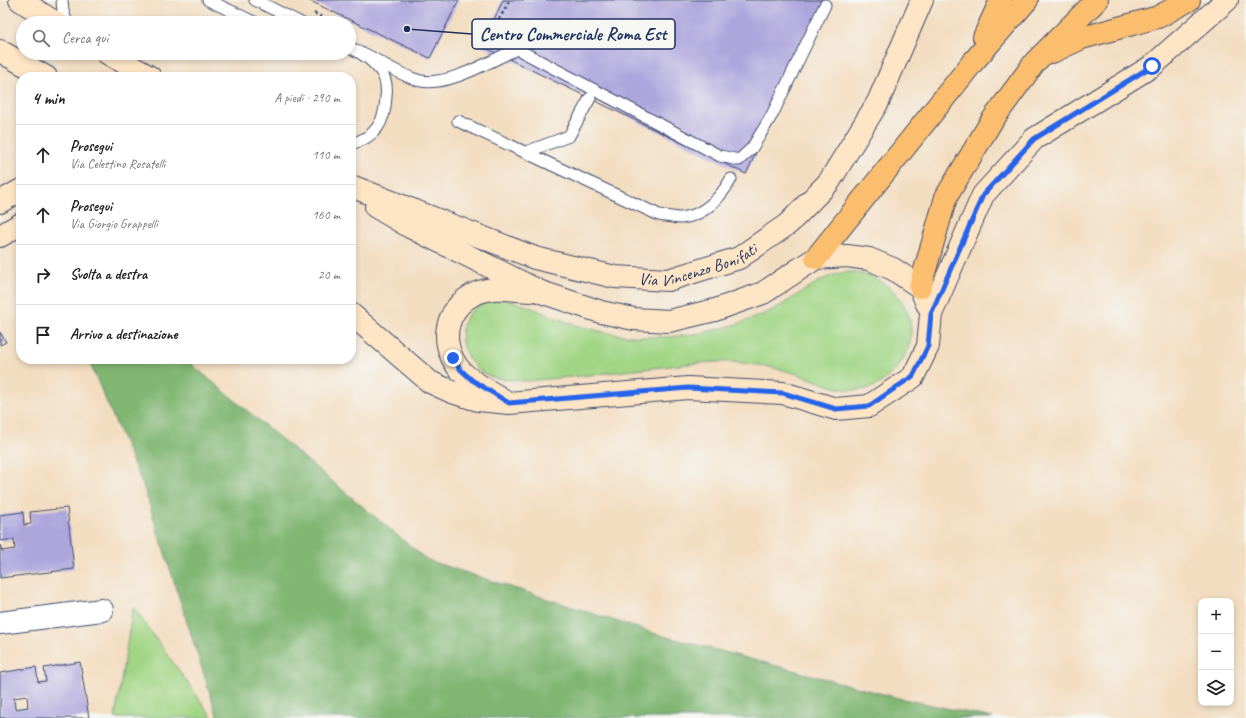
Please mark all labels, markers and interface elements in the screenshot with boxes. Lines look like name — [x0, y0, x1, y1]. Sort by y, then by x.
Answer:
search box — [16, 16, 356, 60]
callout: Centro Commerciale Roma Est — [472, 19, 675, 49]
text: Centro Commerciale Roma Est — [480, 23, 668, 45]
icon: search — [30, 27, 52, 49]
text: Cerca qui — [62, 29, 108, 48]
route start — [1143, 57, 1161, 75]
text: 4 min — [32, 88, 65, 109]
text: A piedi · 290 m — [275, 90, 340, 106]
text: Prosegui — [70, 137, 112, 156]
icon: ahead — [32, 144, 54, 166]
text: 110 m — [312, 147, 340, 163]
text: Via Celestino Rosatelli — [70, 156, 165, 172]
text: Prosegui — [70, 197, 112, 216]
icon: ahead — [32, 204, 54, 226]
text: 160 m — [312, 207, 340, 223]
text: Via Giorgio Grappelli — [70, 216, 158, 232]
street label: Via Vincenzo Bonifati — [638, 237, 763, 291]
icon: right — [32, 264, 54, 286]
text: Svolta a destra — [70, 265, 147, 284]
text: 20 m — [318, 267, 340, 283]
icon: arrive — [32, 324, 54, 346]
text: Arrivo a destinazione — [70, 325, 178, 344]
route end — [444, 349, 462, 367]
map controls — [1198, 598, 1234, 706]
button: + — [1198, 598, 1234, 634]
button: − — [1198, 634, 1234, 670]
button: layers — [1198, 670, 1234, 706]

